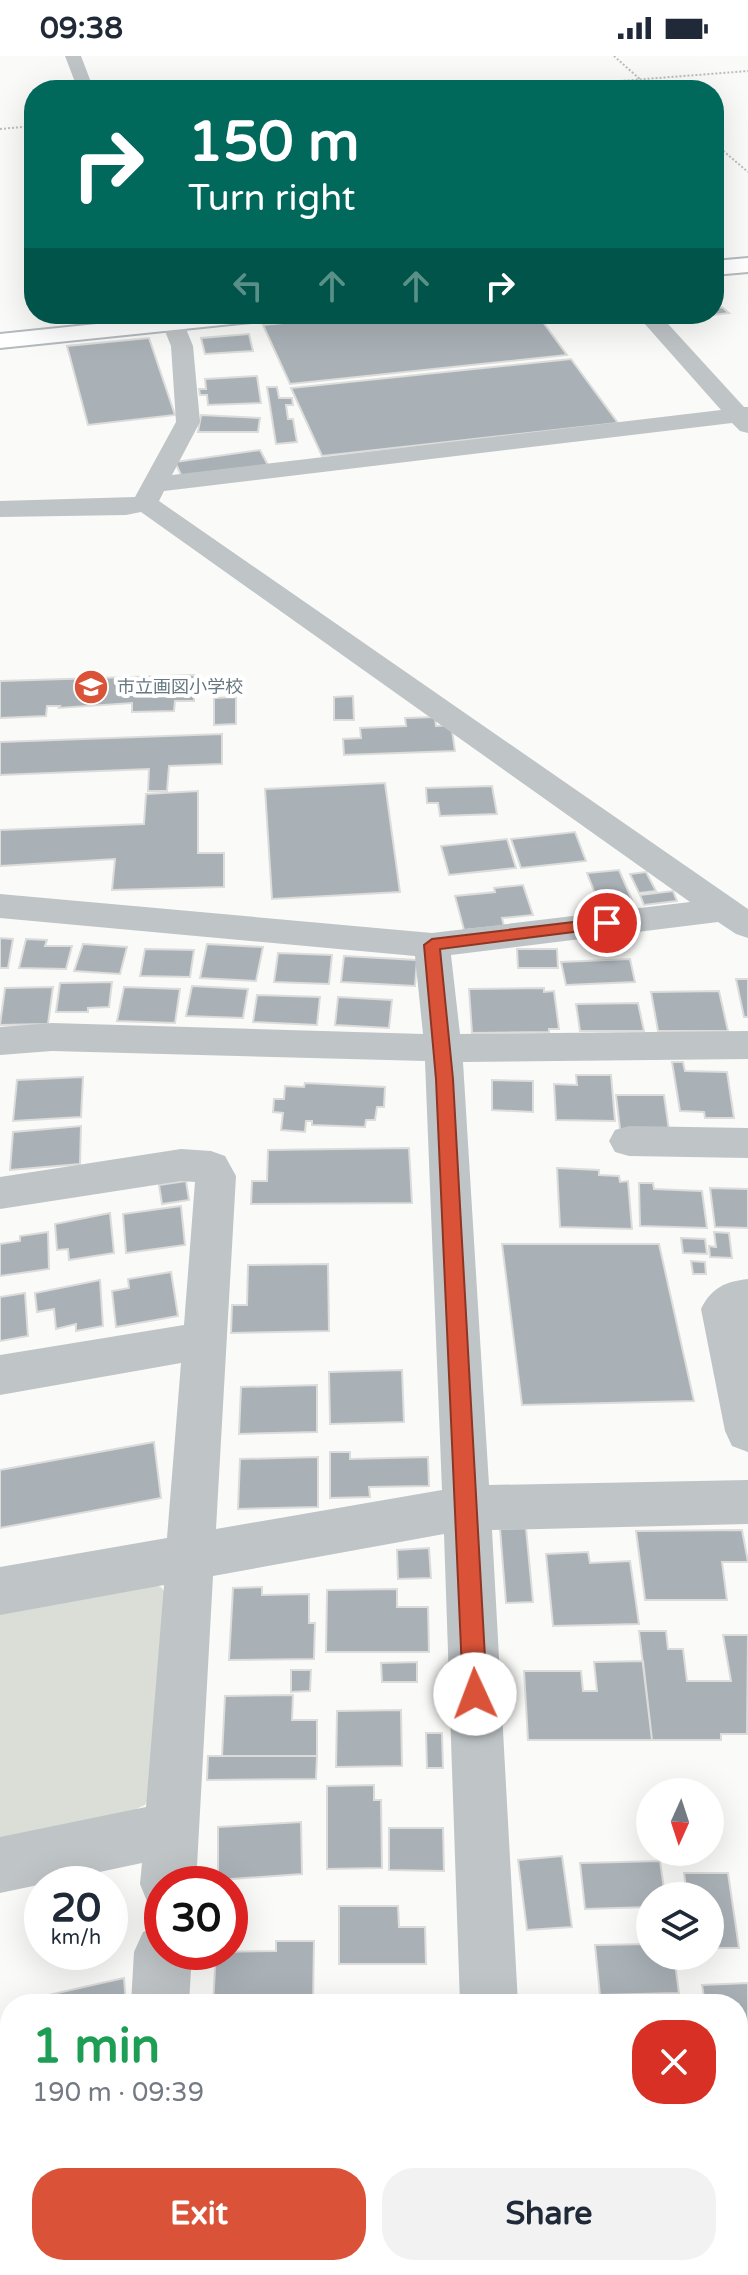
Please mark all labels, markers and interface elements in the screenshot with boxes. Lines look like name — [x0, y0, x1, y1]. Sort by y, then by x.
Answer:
text: 09:38 — [40, 10, 123, 47]
text: 150 m — [188, 109, 359, 176]
icon: right — [56, 112, 160, 216]
text: Turn right — [188, 177, 355, 220]
icon: left — [226, 264, 270, 308]
icon: ahead — [310, 264, 354, 308]
icon: ahead — [394, 264, 438, 308]
icon: right — [478, 264, 522, 308]
school or university icon: 市立画図小学校 — [72, 668, 110, 706]
place label: 市立画図小学校 — [117, 676, 243, 698]
pin — [573, 889, 641, 957]
icon: arrive — [585, 901, 629, 945]
position arrow — [433, 1652, 517, 1736]
north arrow — [636, 1778, 724, 1866]
map controls — [636, 1778, 724, 1970]
speed limit sign: 30 — [144, 1866, 248, 1970]
button: layers — [636, 1882, 724, 1970]
text: 20 — [51, 1884, 101, 1932]
text: km/h — [51, 1926, 101, 1950]
text: 1 min — [32, 2018, 160, 2076]
button: close — [632, 2020, 716, 2104]
text: 190 m · 09:39 — [32, 2077, 204, 2108]
button: Exit — [32, 2168, 366, 2260]
button: Share — [382, 2168, 716, 2260]

